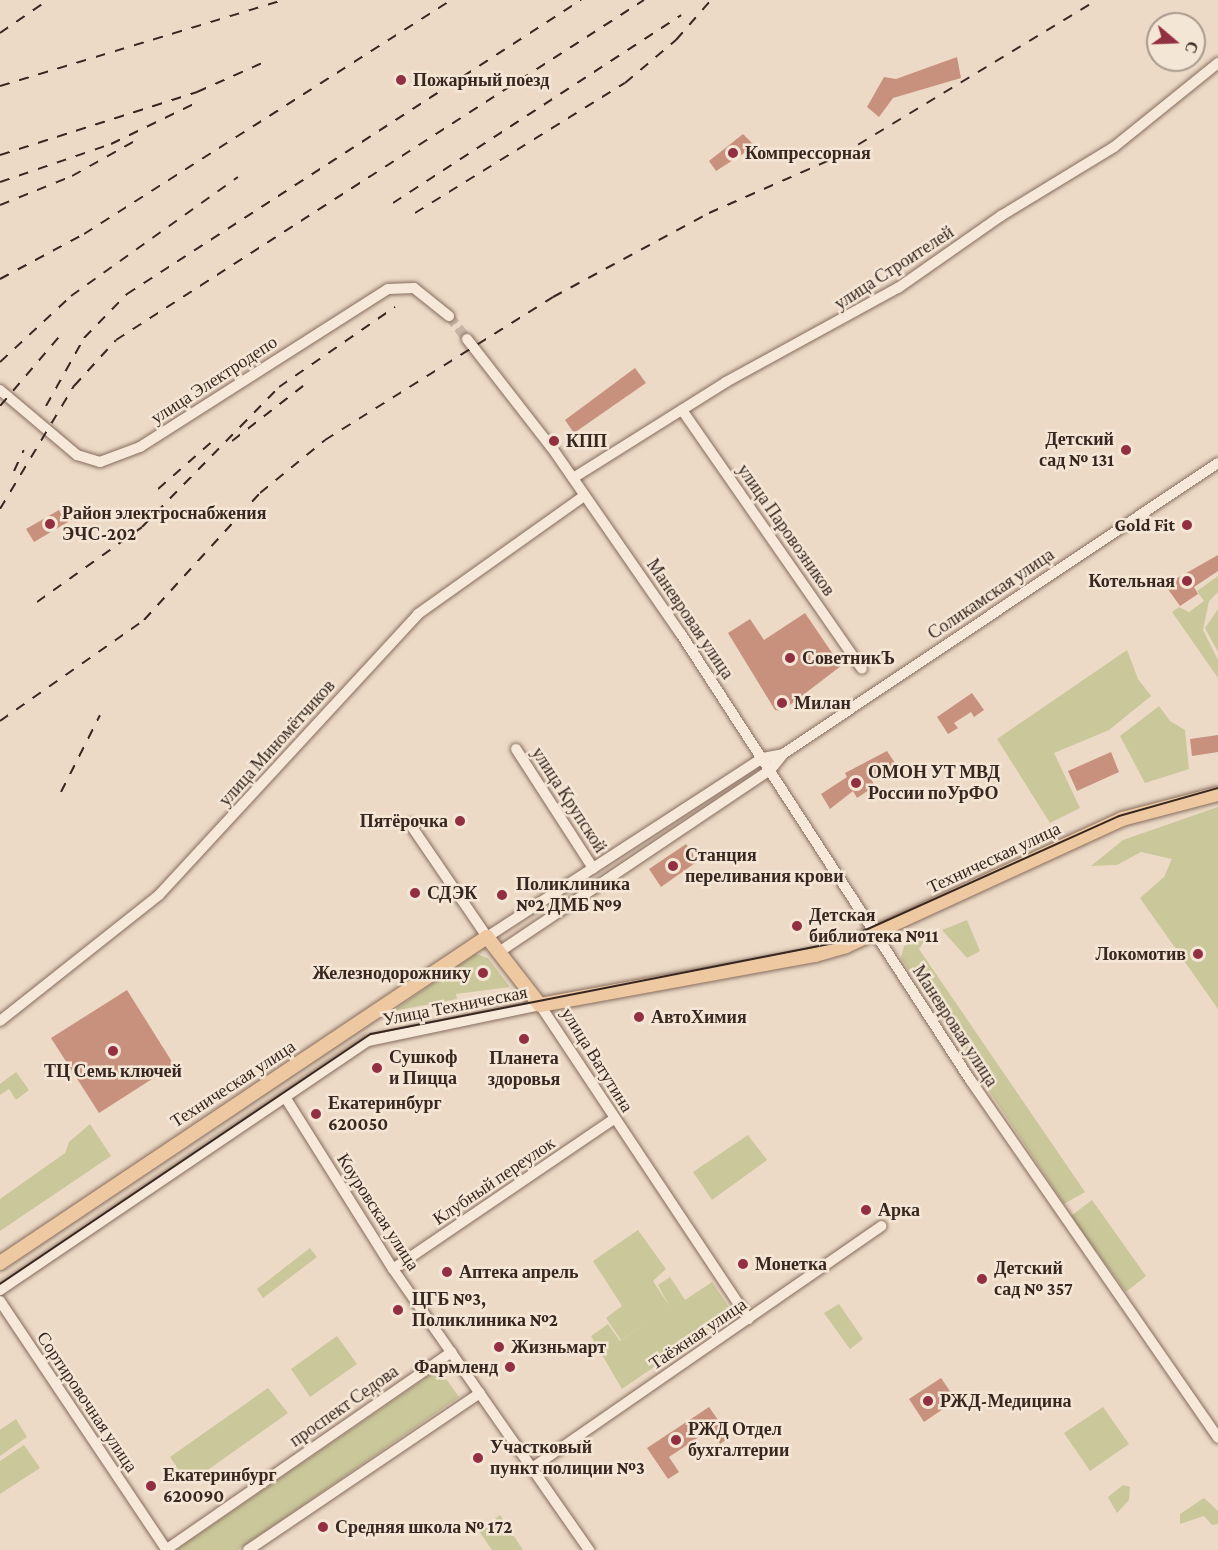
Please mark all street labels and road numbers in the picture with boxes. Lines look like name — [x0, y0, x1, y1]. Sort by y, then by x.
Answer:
street label: улица Строителей — [830, 221, 958, 315]
street label: улица Электродепо — [147, 331, 281, 429]
street label: улица Паровозников — [732, 460, 840, 600]
street label: Соликамская улица — [924, 544, 1058, 644]
street label: Маневровая улица — [642, 555, 738, 683]
street label: улица Миномётчиков — [214, 675, 340, 811]
street label: улица Крупской — [527, 743, 611, 857]
street label: Техническая улица — [924, 818, 1064, 898]
street label: Маневровая улица — [908, 961, 1002, 1091]
street label: Улица Техническая — [381, 981, 529, 1031]
street label: улица Ватутина — [556, 1004, 638, 1116]
street label: Техническая улица — [167, 1036, 299, 1132]
street label: Клубный переулок — [429, 1132, 559, 1230]
street label: Коуровская улица — [332, 1149, 424, 1275]
street label: Таёжная улица — [645, 1294, 751, 1374]
street label: Сортировочная улица — [32, 1328, 142, 1476]
street label: проспект Седова — [285, 1360, 403, 1452]

